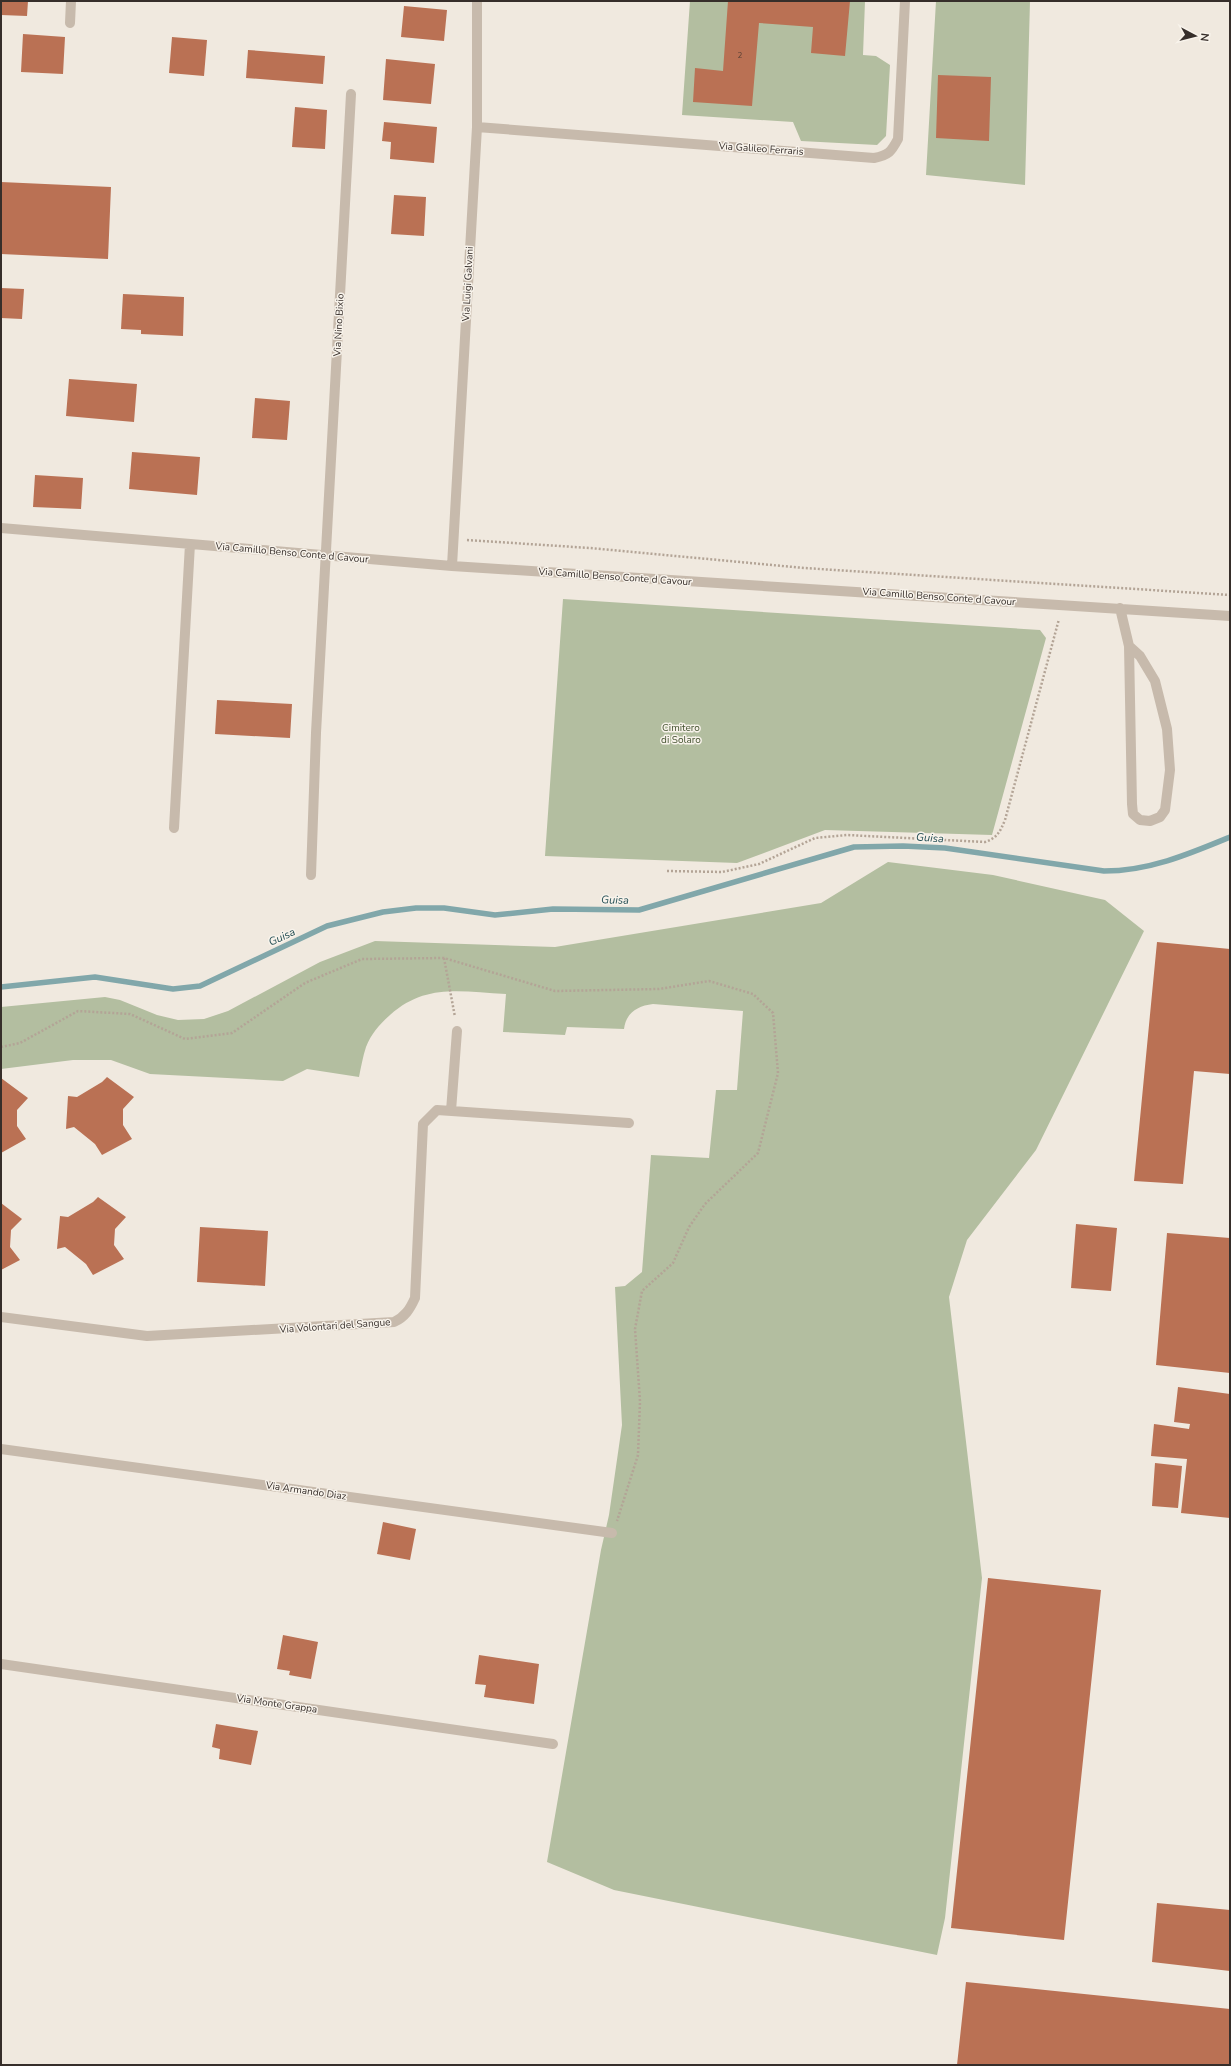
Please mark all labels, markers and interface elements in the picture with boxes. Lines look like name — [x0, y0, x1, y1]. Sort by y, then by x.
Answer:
north arrow — [1175, 16, 1215, 56]
text: N — [1196, 32, 1212, 42]
house number: 2 — [738, 50, 743, 61]
street label: Via Galileo Ferraris — [717, 139, 804, 159]
street label: Via Luigi Galvani — [459, 246, 477, 323]
street label: Via Nino Bixio — [330, 293, 348, 358]
street label: Via Camillo Benso Conte d Cavour — [214, 539, 369, 567]
street label: Via Camillo Benso Conte d Cavour — [537, 565, 692, 589]
street label: Via Camillo Benso Conte d Cavour — [861, 585, 1016, 609]
park label: Cimitero di Solaro — [661, 721, 701, 747]
water label: Guisa — [916, 830, 945, 846]
water label: Guisa — [601, 892, 629, 908]
water label: Guisa — [266, 924, 298, 950]
street label: Via Volontari del Sangue — [278, 1315, 391, 1337]
street label: Via Armando Diaz — [264, 1478, 348, 1504]
street label: Via Monte Grappa — [235, 1691, 318, 1717]

